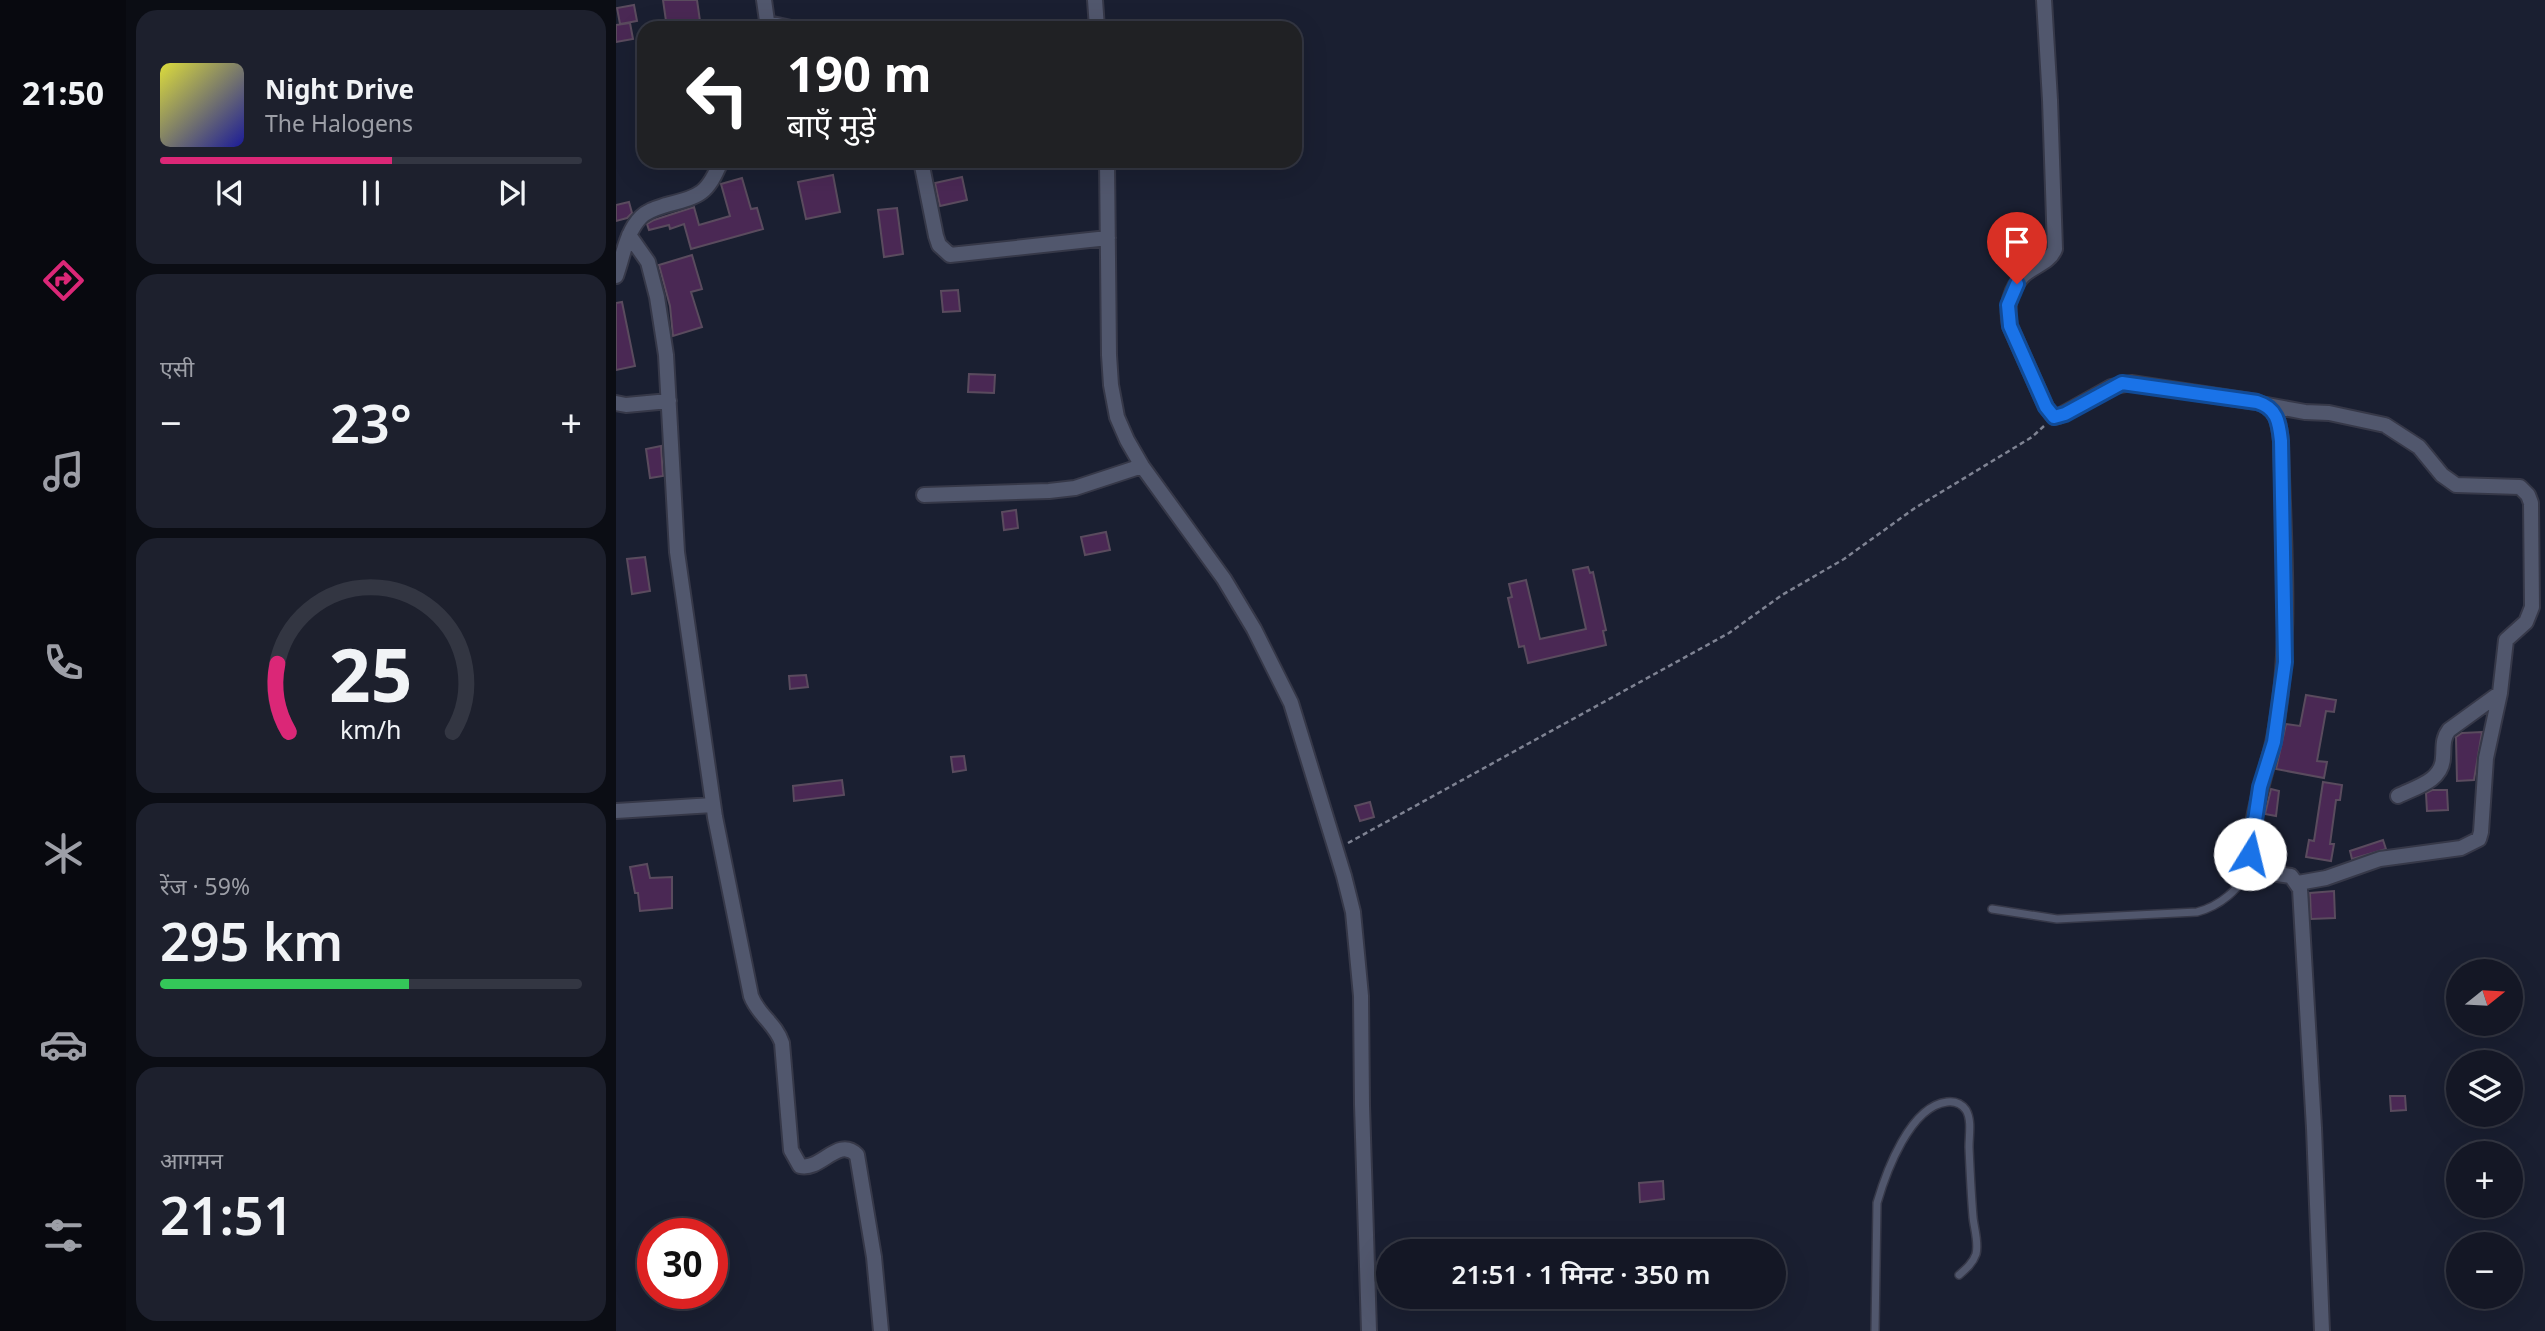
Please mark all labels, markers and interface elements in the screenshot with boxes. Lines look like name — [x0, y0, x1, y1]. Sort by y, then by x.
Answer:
text: 190 m — [787, 40, 932, 106]
icon: left — [672, 49, 763, 140]
text: 21:50 — [22, 71, 104, 114]
text: Night Drive — [265, 71, 414, 107]
text: बाएँ मुड़ें — [787, 103, 876, 146]
text: The Halogens — [265, 107, 413, 139]
icon: previous — [211, 174, 249, 212]
icon: pause — [352, 174, 390, 212]
icon: next — [493, 174, 531, 212]
pin — [1987, 212, 2047, 284]
icon: arrive — [1998, 223, 2036, 261]
icon: directions — [39, 256, 88, 305]
text: एसी — [160, 352, 194, 384]
text: 23° — [330, 387, 412, 458]
text: − — [160, 396, 182, 448]
text: + — [560, 396, 582, 448]
icon: music — [39, 447, 88, 496]
text: 25 — [329, 624, 413, 723]
icon: phone — [39, 638, 88, 687]
text: km/h — [340, 711, 402, 745]
position arrow — [2213, 817, 2287, 891]
icon: climate — [39, 829, 88, 878]
text: रेंज · 59% — [160, 870, 250, 902]
text: 295 km — [160, 905, 343, 976]
north arrow — [2446, 959, 2524, 1036]
map controls — [2446, 959, 2523, 1309]
icon: car — [39, 1020, 88, 1069]
button: layers — [2446, 1050, 2523, 1127]
button: + — [2446, 1141, 2523, 1218]
text: आगमन — [160, 1144, 223, 1176]
text: 21:51 — [160, 1179, 293, 1250]
icon: filters — [39, 1211, 88, 1260]
speed limit sign: 30 — [637, 1218, 728, 1309]
button: − — [2446, 1232, 2523, 1309]
text: 21:51 · 1 मिनट · 350 m — [1452, 1256, 1710, 1292]

